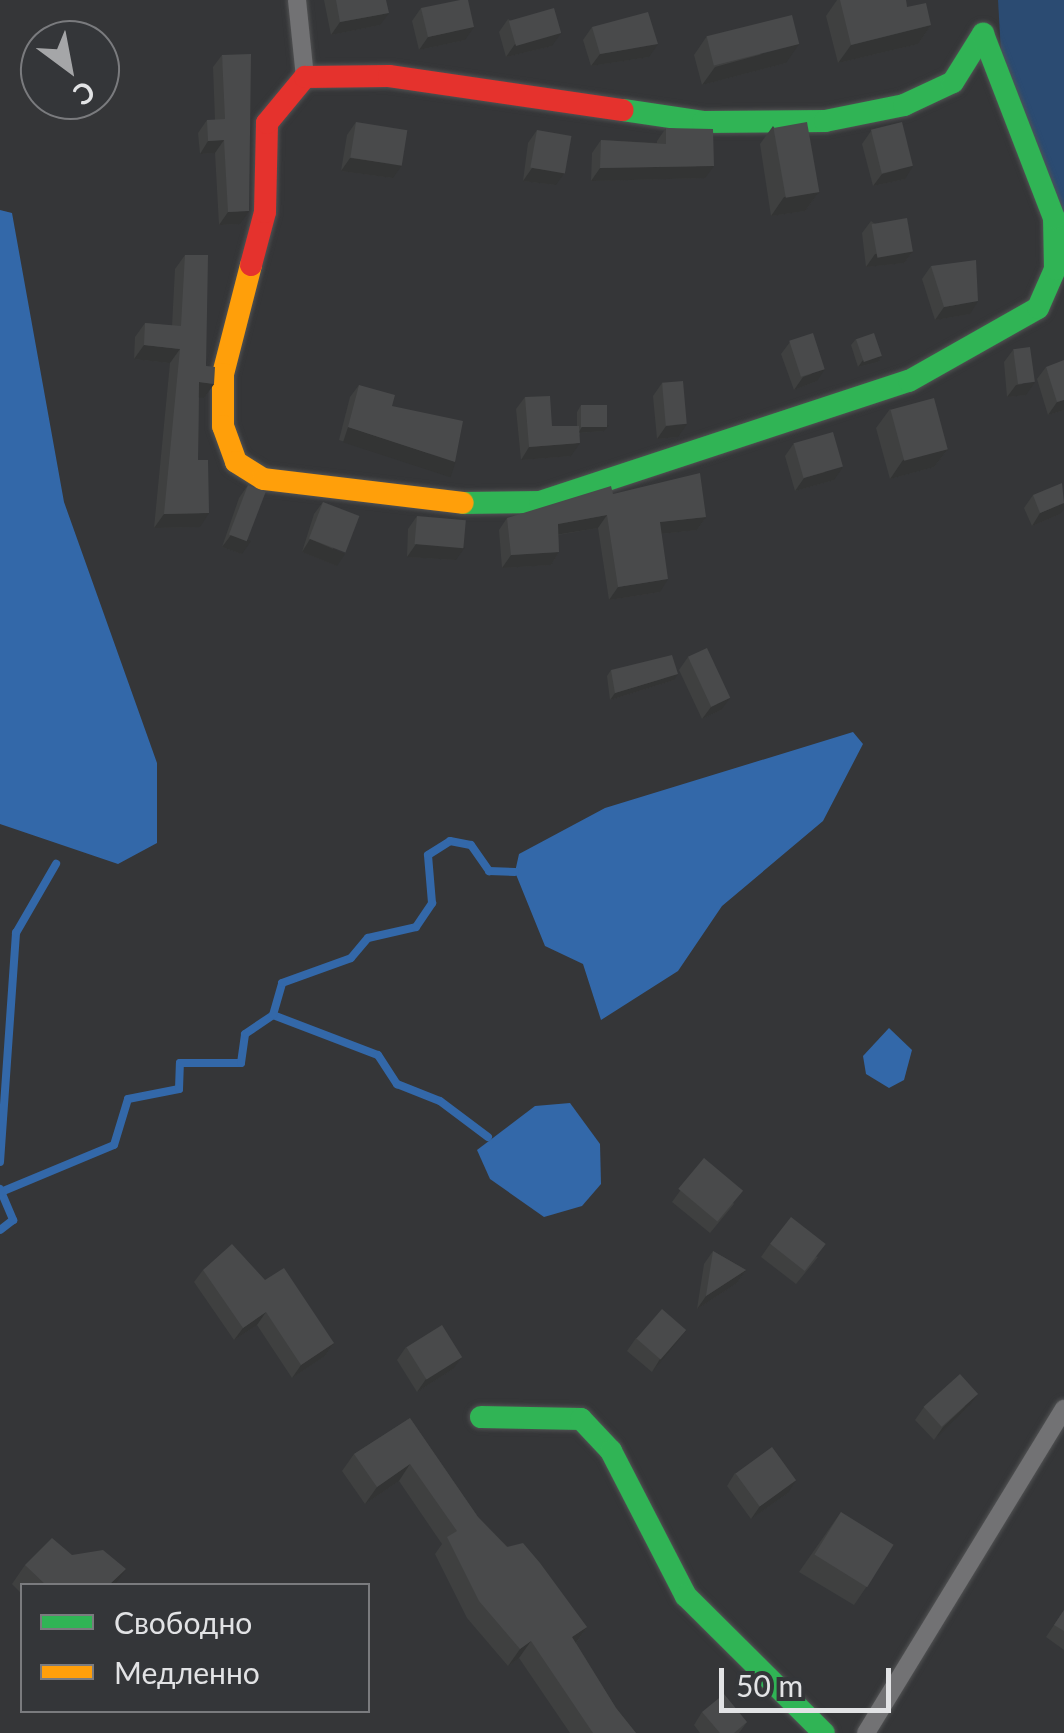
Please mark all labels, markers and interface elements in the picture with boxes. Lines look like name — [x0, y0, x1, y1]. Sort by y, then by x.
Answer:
north arrow — [20, 20, 120, 120]
text: С — [68, 74, 102, 113]
legend — [20, 1583, 370, 1713]
text: Свободно — [114, 1604, 252, 1640]
scale bar — [724, 1648, 896, 1710]
text: Медленно — [114, 1654, 260, 1690]
text: 50 m — [736, 1667, 803, 1703]

